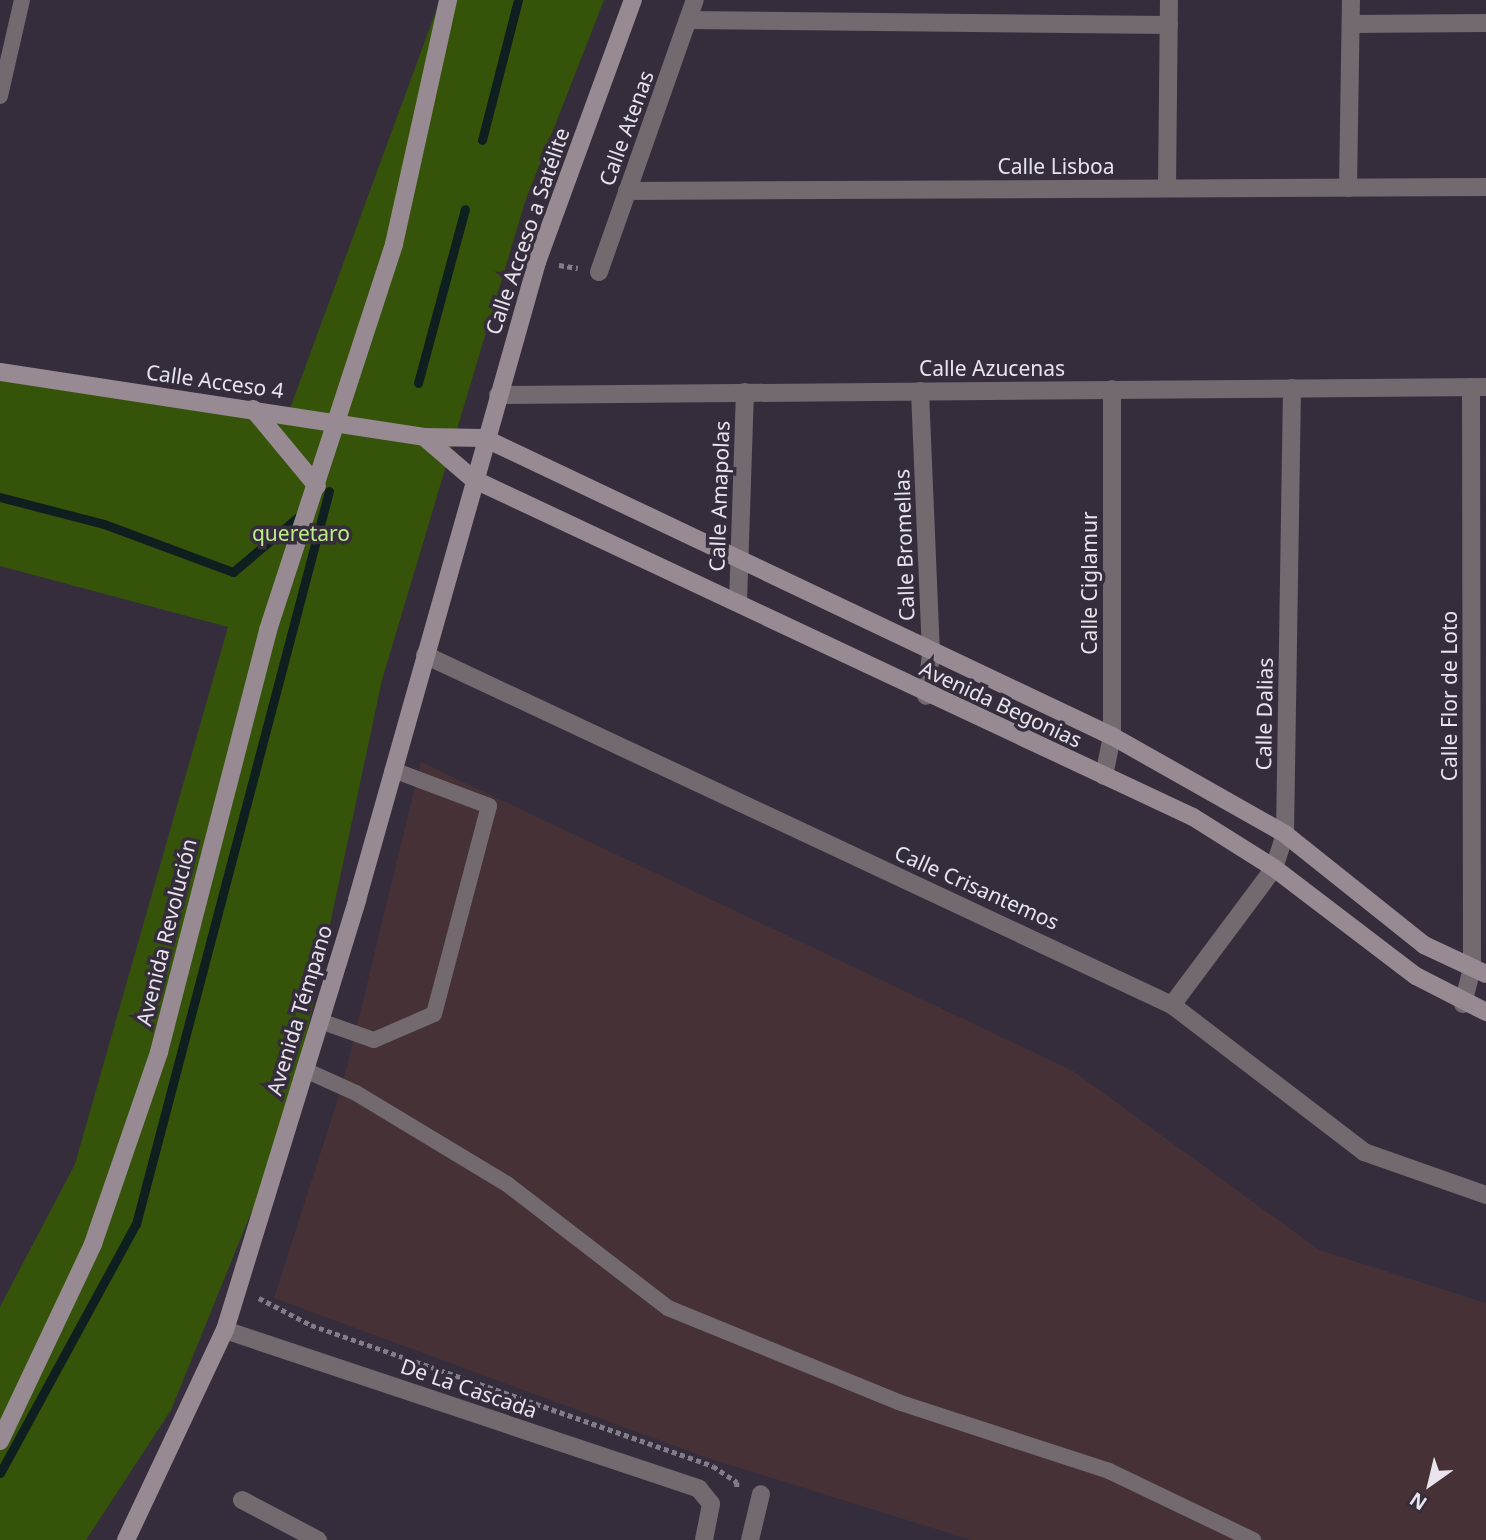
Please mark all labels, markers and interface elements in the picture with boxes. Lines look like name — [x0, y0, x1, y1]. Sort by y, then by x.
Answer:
street label: Calle Atenas — [593, 67, 659, 189]
street label: Calle Acceso a Satélite — [480, 124, 574, 338]
street label: Calle Lisboa — [997, 153, 1115, 179]
street label: Calle Azucenas — [919, 355, 1065, 381]
street label: Calle Acceso 4 — [144, 359, 286, 403]
street label: Calle Amapolas — [704, 420, 734, 572]
street label: Calle Bromellas — [889, 469, 919, 621]
street label: Calle Ciglamur — [1076, 511, 1102, 655]
park label: queretaro — [252, 520, 350, 546]
street label: Calle Flor de Loto — [1436, 611, 1462, 781]
street label: Avenida Begonias — [916, 655, 1086, 753]
street label: Calle Dalias — [1250, 657, 1278, 771]
street label: Avenida Revolución — [131, 836, 201, 1028]
street label: Calle Crisantemos — [891, 839, 1063, 935]
street label: Avenida Témpano — [261, 922, 337, 1098]
street label: De La Cascada — [398, 1353, 540, 1423]
north arrow — [1395, 1449, 1465, 1519]
text: N — [1405, 1486, 1432, 1517]

